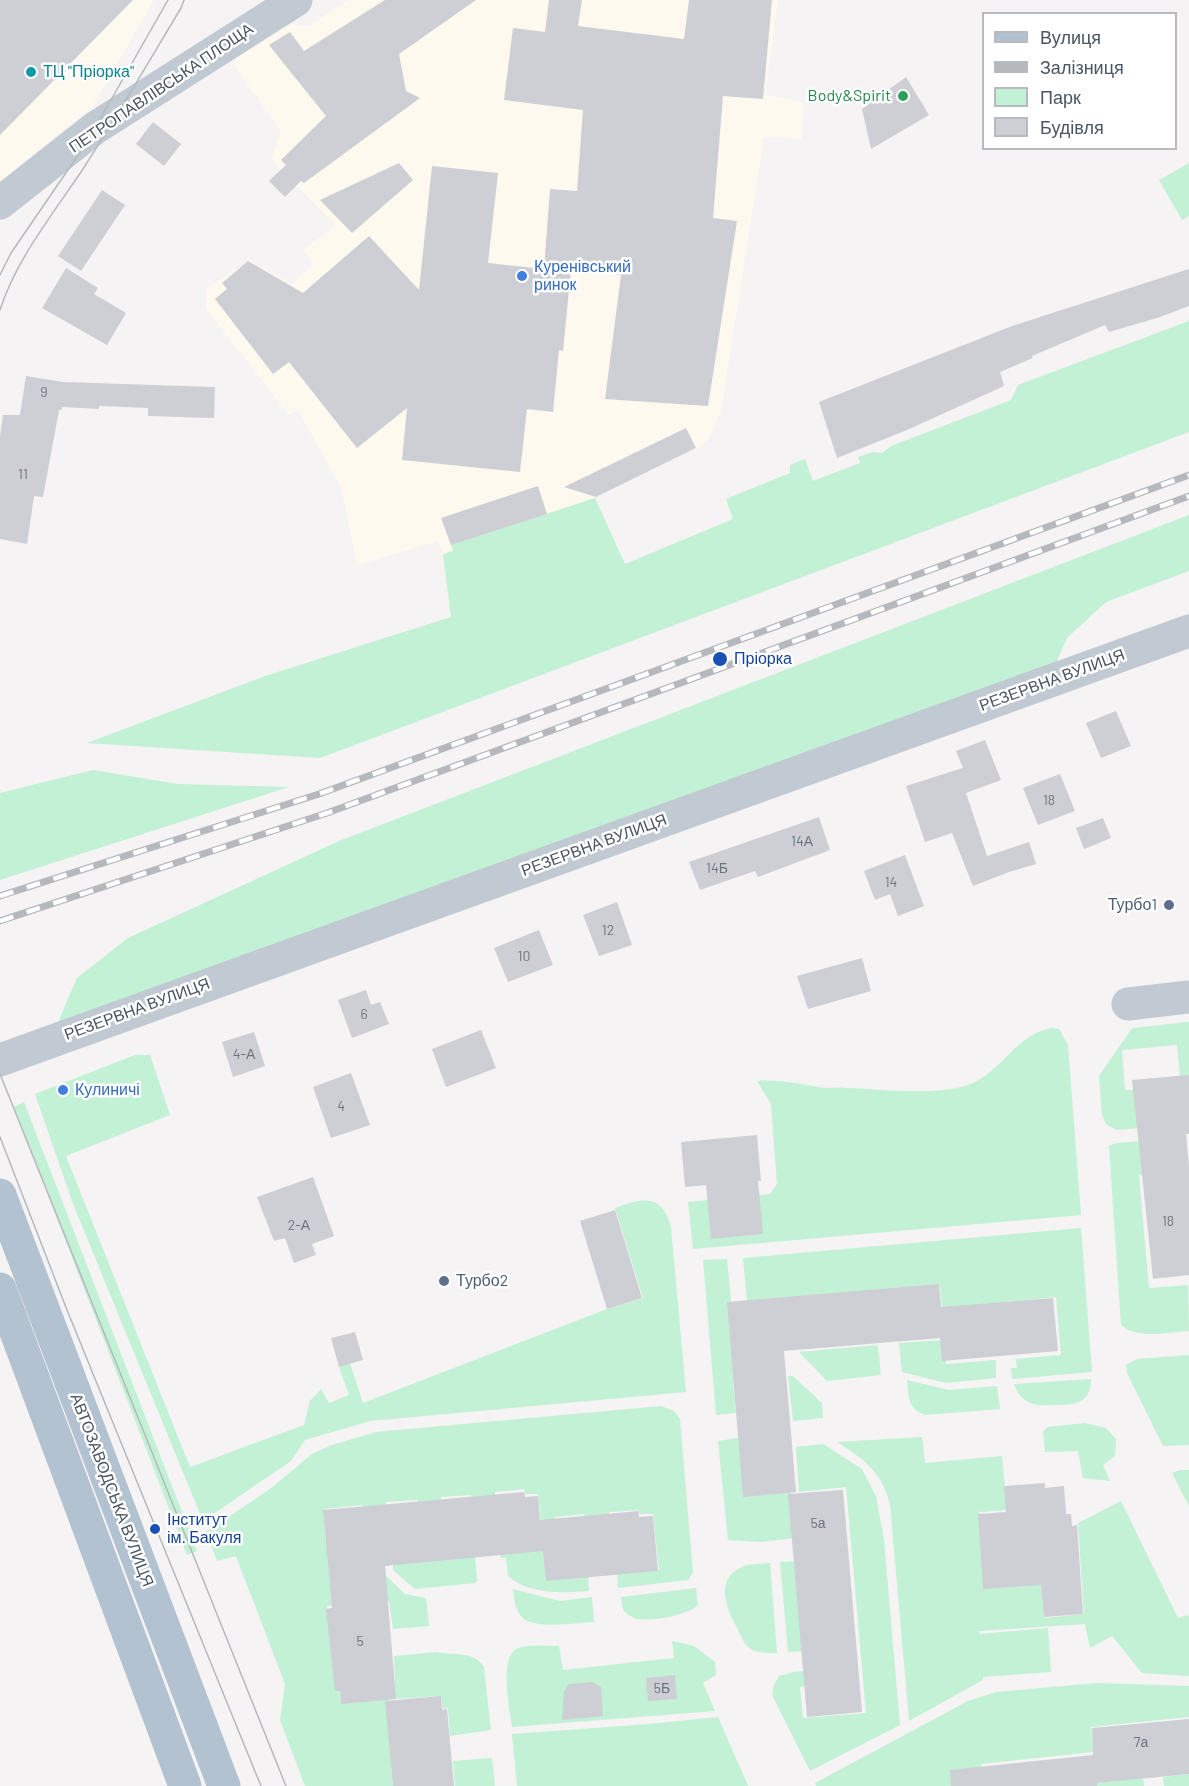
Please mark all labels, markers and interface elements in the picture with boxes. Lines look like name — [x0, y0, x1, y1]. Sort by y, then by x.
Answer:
legend — [982, 12, 1177, 150]
street label: ПЕТРОПАВЛІВСЬКА ПЛОЩА — [65, 19, 257, 157]
text: Вулиця — [1040, 26, 1101, 48]
text: Залізниця — [1040, 56, 1124, 78]
place label: ТЦ "Пріорка" — [43, 62, 134, 82]
marker: ТЦ "Пріорка" — [24, 65, 38, 79]
place label: Body&Spirit — [808, 86, 891, 106]
text: Парк — [1040, 86, 1081, 108]
marker: Body&Spirit — [896, 89, 910, 103]
text: Будівля — [1040, 116, 1104, 138]
place label: Куренівський ринок — [534, 257, 631, 295]
marker: Куренівський ринок — [515, 269, 529, 283]
house number: 9 — [40, 384, 48, 400]
house number: 11 — [18, 466, 28, 482]
street label: РЕЗЕРВНА ВУЛИЦЯ — [977, 645, 1127, 715]
place label: Пріорка — [734, 649, 792, 669]
marker: Пріорка — [711, 650, 729, 668]
house number: 18 — [1043, 792, 1055, 808]
street label: РЕЗЕРВНА ВУЛИЦЯ — [519, 810, 669, 880]
house number: 14А — [791, 833, 813, 849]
house number: 14Б — [706, 860, 728, 876]
house number: 14 — [885, 874, 897, 890]
place label: Турбо1 — [1108, 895, 1157, 915]
marker: Турбо1 — [1162, 898, 1176, 912]
house number: 12 — [602, 922, 614, 938]
house number: 10 — [518, 948, 530, 964]
street label: РЕЗЕРВНА ВУЛИЦЯ — [62, 974, 212, 1044]
house number: 6 — [360, 1006, 368, 1022]
house number: 4-А — [233, 1046, 255, 1062]
place label: Кулиничі — [75, 1080, 140, 1100]
marker: Кулиничі — [56, 1083, 70, 1097]
house number: 4 — [337, 1098, 345, 1114]
house number: 18 — [1162, 1213, 1174, 1229]
house number: 2-А — [288, 1217, 310, 1233]
place label: Турбо2 — [456, 1271, 508, 1291]
marker: Турбо2 — [437, 1274, 451, 1288]
street label: АВТОЗАВОДСЬКА ВУЛИЦЯ — [66, 1391, 158, 1589]
place label: Інститут ім. Бакуля — [167, 1510, 241, 1548]
house number: 5а — [811, 1515, 825, 1531]
marker: Інститут ім. Бакуля — [148, 1522, 162, 1536]
house number: 5 — [356, 1633, 364, 1649]
house number: 5Б — [654, 1680, 670, 1696]
house number: 7а — [1134, 1734, 1148, 1750]

